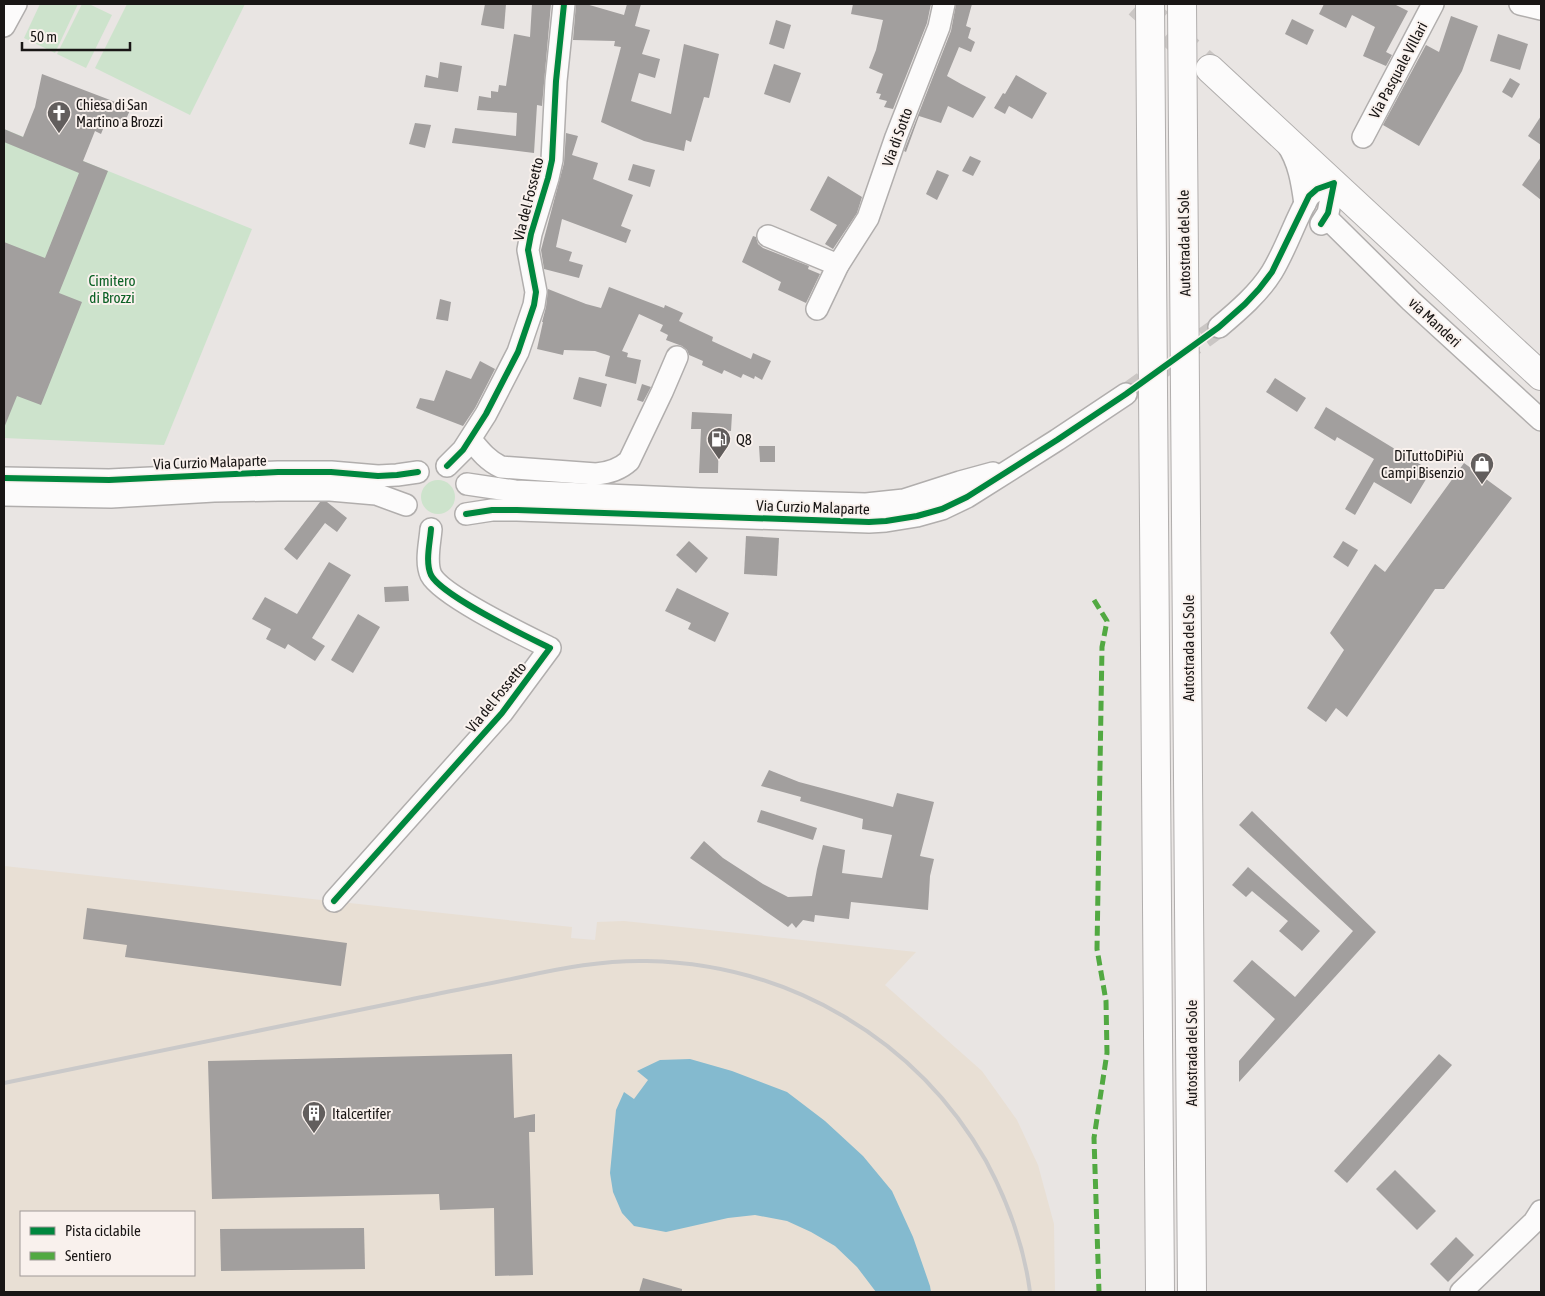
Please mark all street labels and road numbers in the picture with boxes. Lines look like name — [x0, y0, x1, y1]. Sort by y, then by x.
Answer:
street label: Via Pasquale Villari — [1365, 19, 1431, 121]
street label: Via di Sotto — [879, 105, 915, 169]
street label: Via del Fossetto — [509, 155, 547, 243]
street label: Autostrada del Sole — [1175, 189, 1193, 296]
street label: via Manderi — [1406, 294, 1464, 350]
street label: Via Curzio Malaparte — [153, 452, 267, 472]
street label: Via Curzio Malaparte — [756, 497, 870, 517]
street label: Autostrada del Sole — [1180, 595, 1197, 701]
street label: Via del Fossetto — [462, 658, 530, 736]
street label: Autostrada del Sole — [1183, 1000, 1200, 1106]

